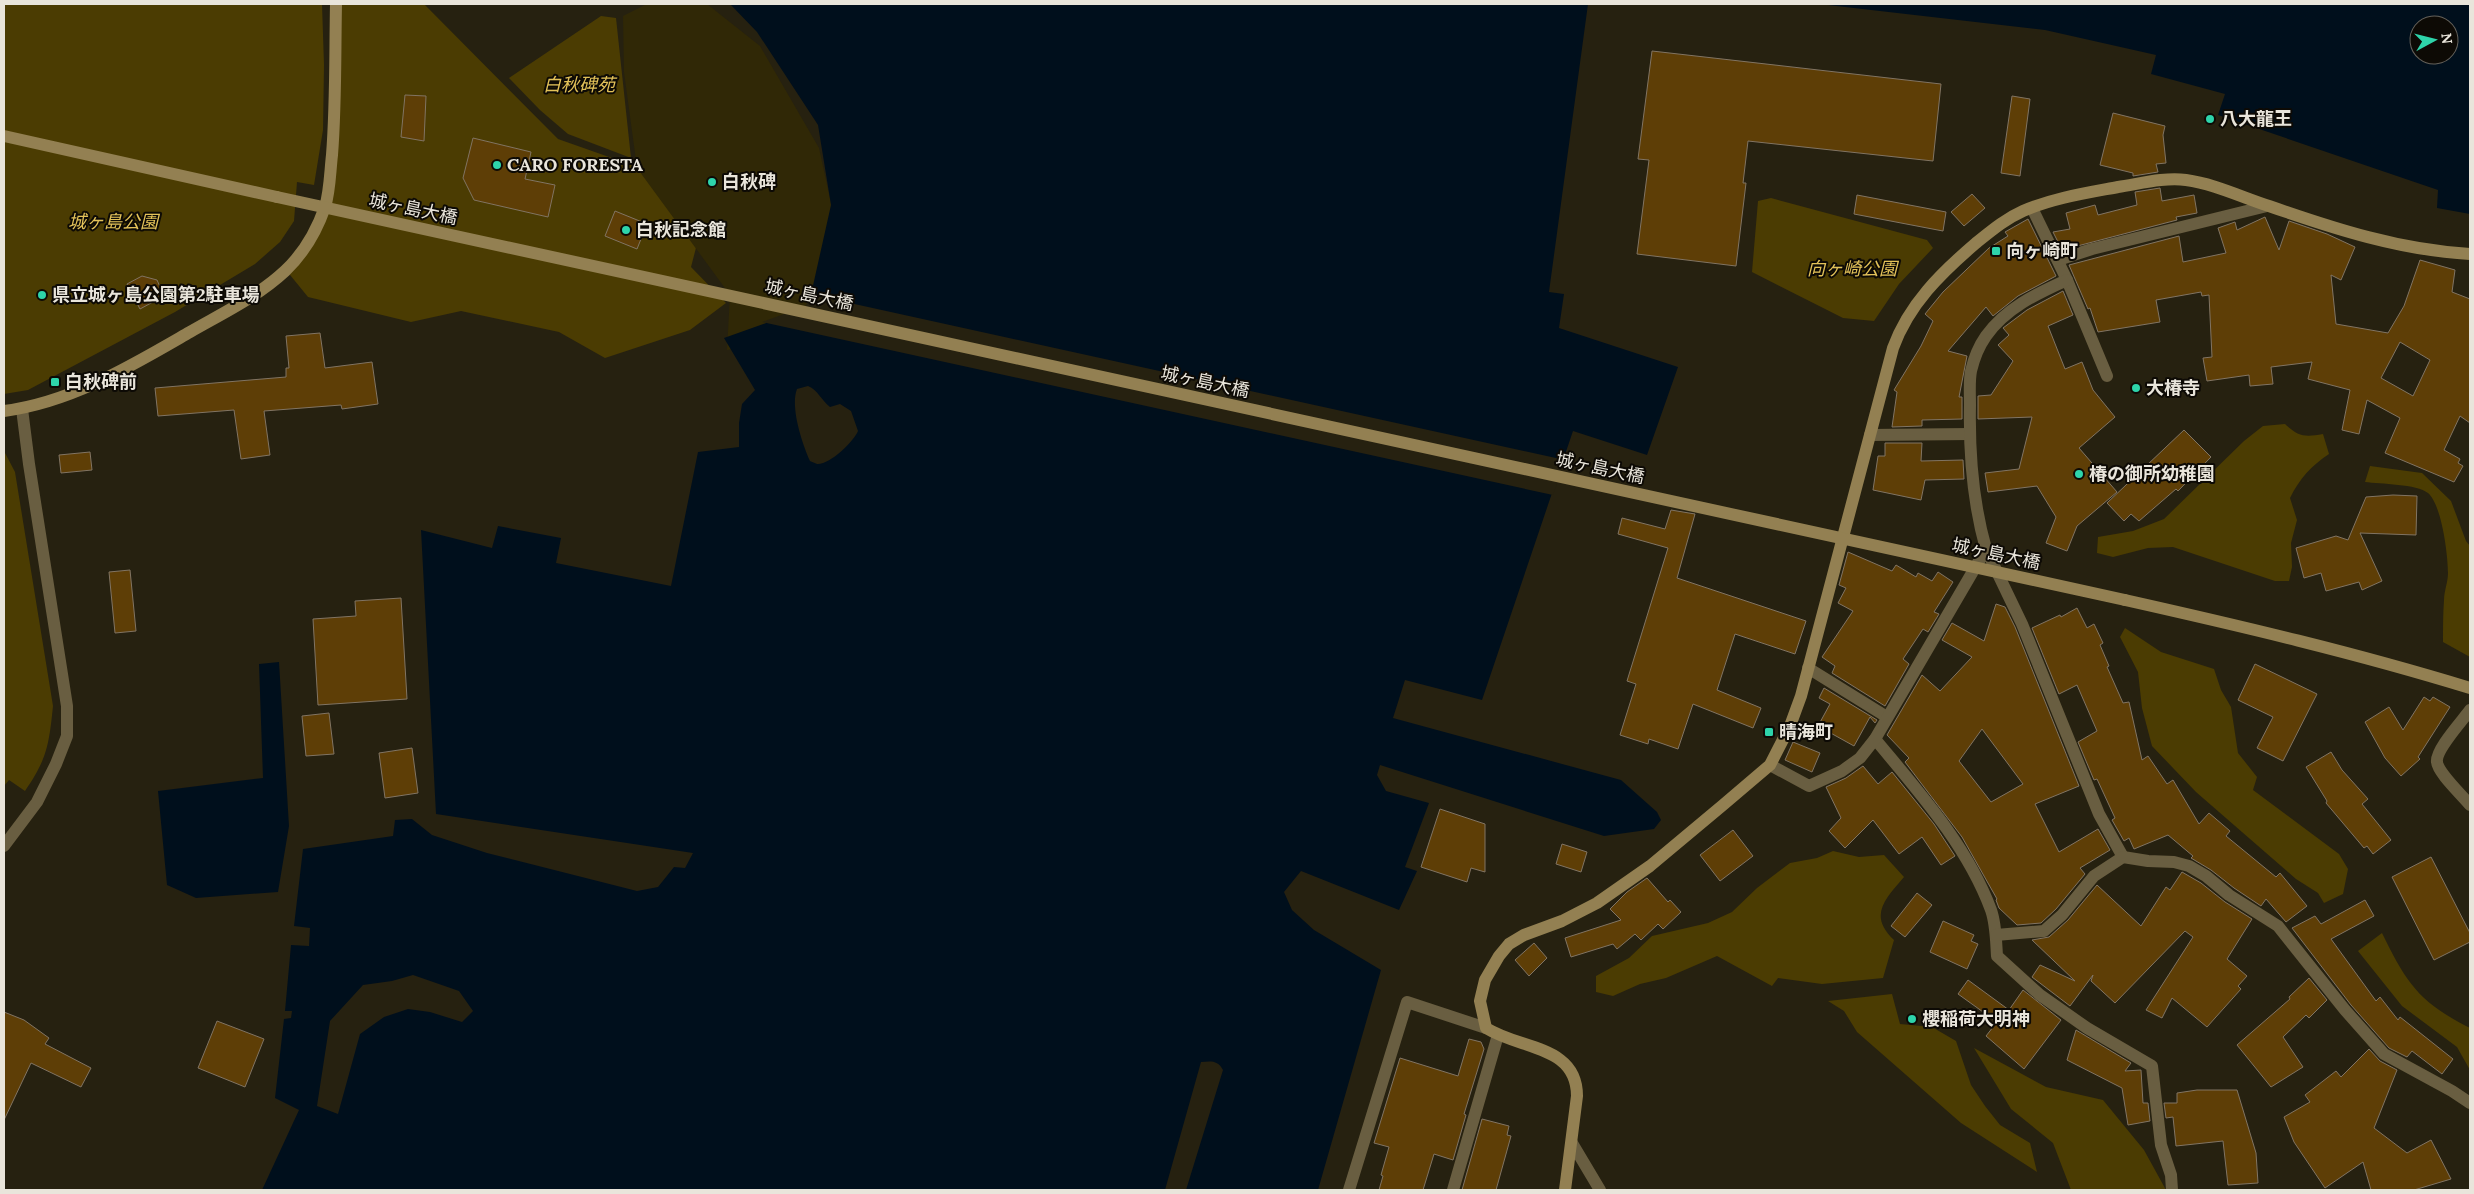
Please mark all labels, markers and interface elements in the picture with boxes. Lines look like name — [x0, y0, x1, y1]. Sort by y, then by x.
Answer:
north arrow — [2409, 15, 2459, 65]
text: N — [2437, 32, 2457, 45]
park label: 白秋碑苑 — [543, 73, 618, 96]
place label: 八大龍王 — [2220, 107, 2292, 130]
marker: 八大龍王 — [2204, 113, 2216, 125]
place label: CARO FORESTA — [507, 153, 643, 176]
marker: CARO FORESTA — [491, 159, 503, 171]
place label: 白秋碑 — [722, 170, 776, 193]
marker: 白秋碑 — [706, 176, 718, 188]
street label: 城ヶ島大橋 — [367, 188, 460, 229]
park label: 城ヶ島公園 — [68, 210, 161, 233]
place label: 白秋記念館 — [636, 218, 726, 241]
marker: 白秋記念館 — [620, 224, 632, 236]
place label: 向ヶ崎町 — [2006, 239, 2078, 262]
marker: 向ヶ崎町 — [1990, 245, 2002, 257]
park label: 向ヶ崎公園 — [1807, 257, 1900, 280]
street label: 城ヶ島大橋 — [763, 274, 856, 315]
place label: 県立城ヶ島公園第2駐車場 — [52, 283, 260, 306]
marker: 県立城ヶ島公園第2駐車場 — [36, 289, 48, 301]
street label: 城ヶ島大橋 — [1159, 361, 1252, 402]
place label: 白秋碑前 — [65, 370, 137, 393]
marker: 白秋碑前 — [49, 376, 61, 388]
place label: 大椿寺 — [2146, 376, 2200, 399]
marker: 大椿寺 — [2130, 382, 2142, 394]
street label: 城ヶ島大橋 — [1554, 447, 1647, 488]
place label: 椿の御所幼稚園 — [2089, 462, 2215, 485]
marker: 椿の御所幼稚園 — [2073, 468, 2085, 480]
street label: 城ヶ島大橋 — [1950, 533, 2043, 574]
place label: 晴海町 — [1779, 720, 1833, 743]
marker: 晴海町 — [1763, 726, 1775, 738]
place label: 櫻稲荷大明神 — [1922, 1007, 2030, 1030]
marker: 櫻稲荷大明神 — [1906, 1013, 1918, 1025]

